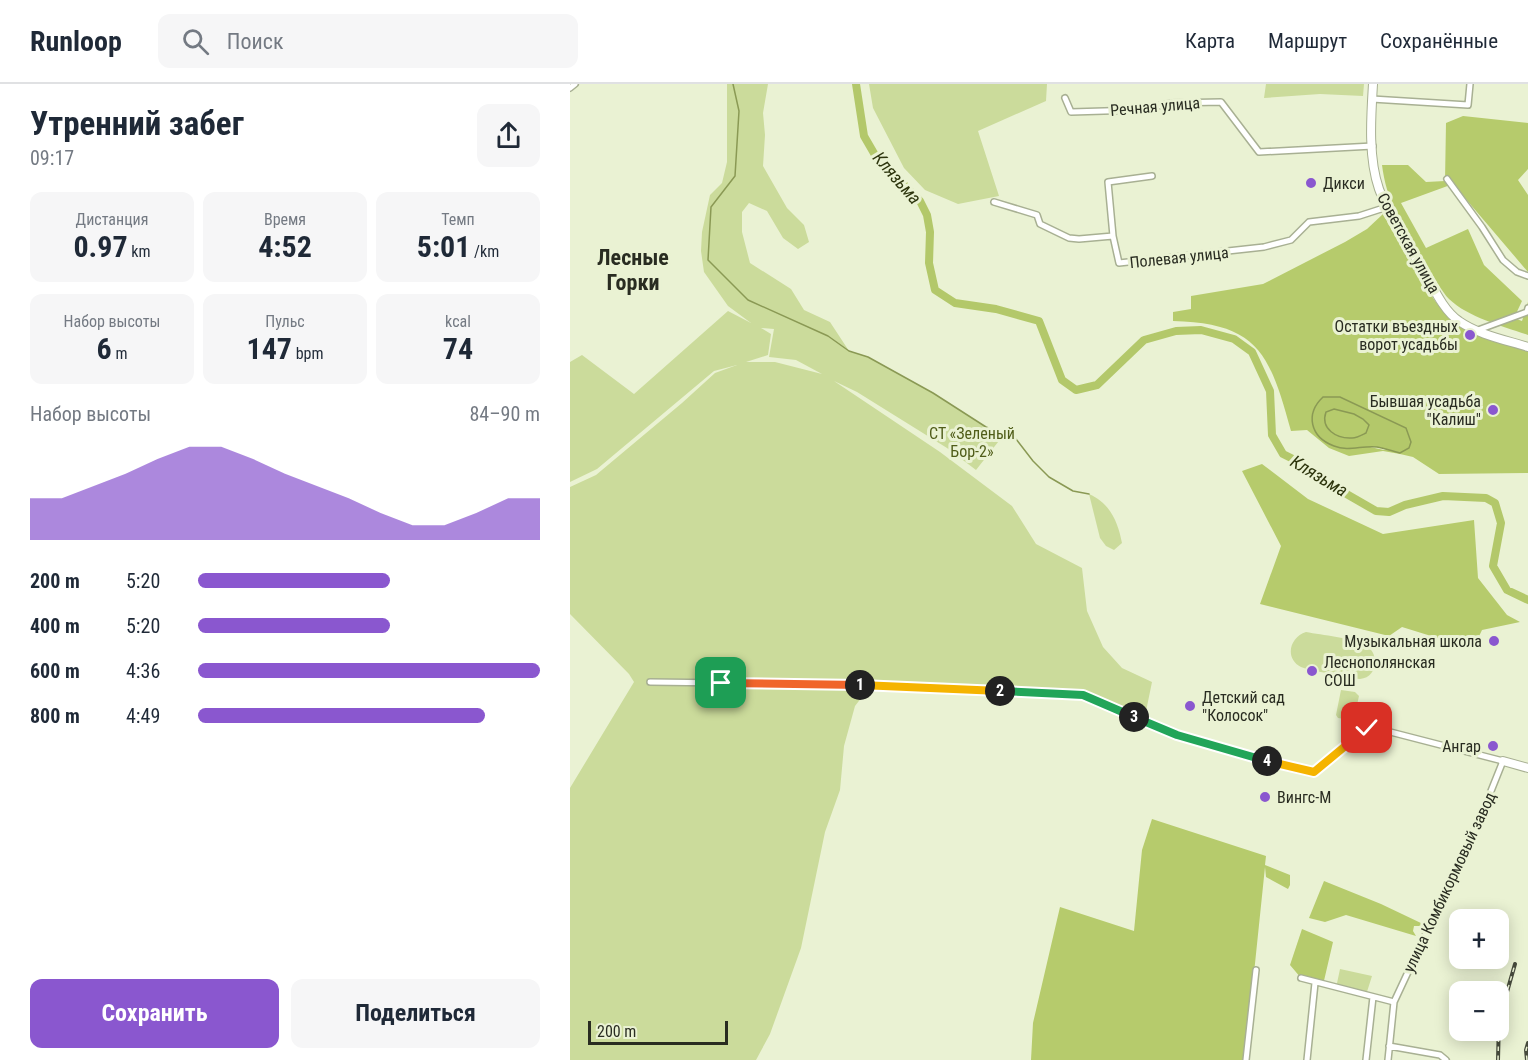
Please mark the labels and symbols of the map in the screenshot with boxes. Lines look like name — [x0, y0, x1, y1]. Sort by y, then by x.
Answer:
street label: Речная улица — [1109, 93, 1201, 120]
water label: Клязьма — [869, 147, 926, 208]
place label: Дикси — [1323, 174, 1365, 193]
marker: Дикси — [1304, 176, 1318, 190]
street label: Советская улица — [1373, 190, 1444, 297]
street label: Полевая улица — [1129, 243, 1229, 272]
district label: Лесные Горки — [597, 245, 669, 295]
place label: Остатки въездных ворот усадьбы — [1335, 317, 1458, 354]
marker: Остатки въездных ворот усадьбы — [1463, 328, 1477, 342]
place label: Бывшая усадьба "Калиш" — [1370, 392, 1481, 429]
marker: Бывшая усадьба "Калиш" — [1486, 403, 1500, 417]
park label: СТ «Зеленый Бор-2» — [929, 424, 1015, 461]
water label: Клязьма — [1287, 450, 1352, 501]
place label: Музыкальная школа — [1344, 632, 1482, 651]
marker: Музыкальная школа — [1487, 634, 1501, 648]
place label: Леснополянская СОШ — [1324, 653, 1435, 690]
pin — [695, 657, 746, 708]
marker: Леснополянская СОШ — [1305, 664, 1319, 678]
pin: 1 — [845, 670, 875, 700]
pin: 2 — [985, 676, 1015, 706]
place label: Детский сад "Колосок" — [1202, 688, 1285, 725]
marker: Детский сад "Колосок" — [1183, 699, 1197, 713]
pin: 3 — [1119, 702, 1149, 732]
pin — [1341, 702, 1392, 753]
place label: Ангар — [1442, 737, 1481, 756]
marker: Ангар — [1486, 739, 1500, 753]
pin: 4 — [1252, 746, 1282, 776]
place label: Вингс-М — [1277, 788, 1331, 807]
street label: улица Комбикормовый завод — [1399, 789, 1500, 975]
marker: Вингс-М — [1258, 790, 1272, 804]
scale bar — [588, 1018, 728, 1046]

